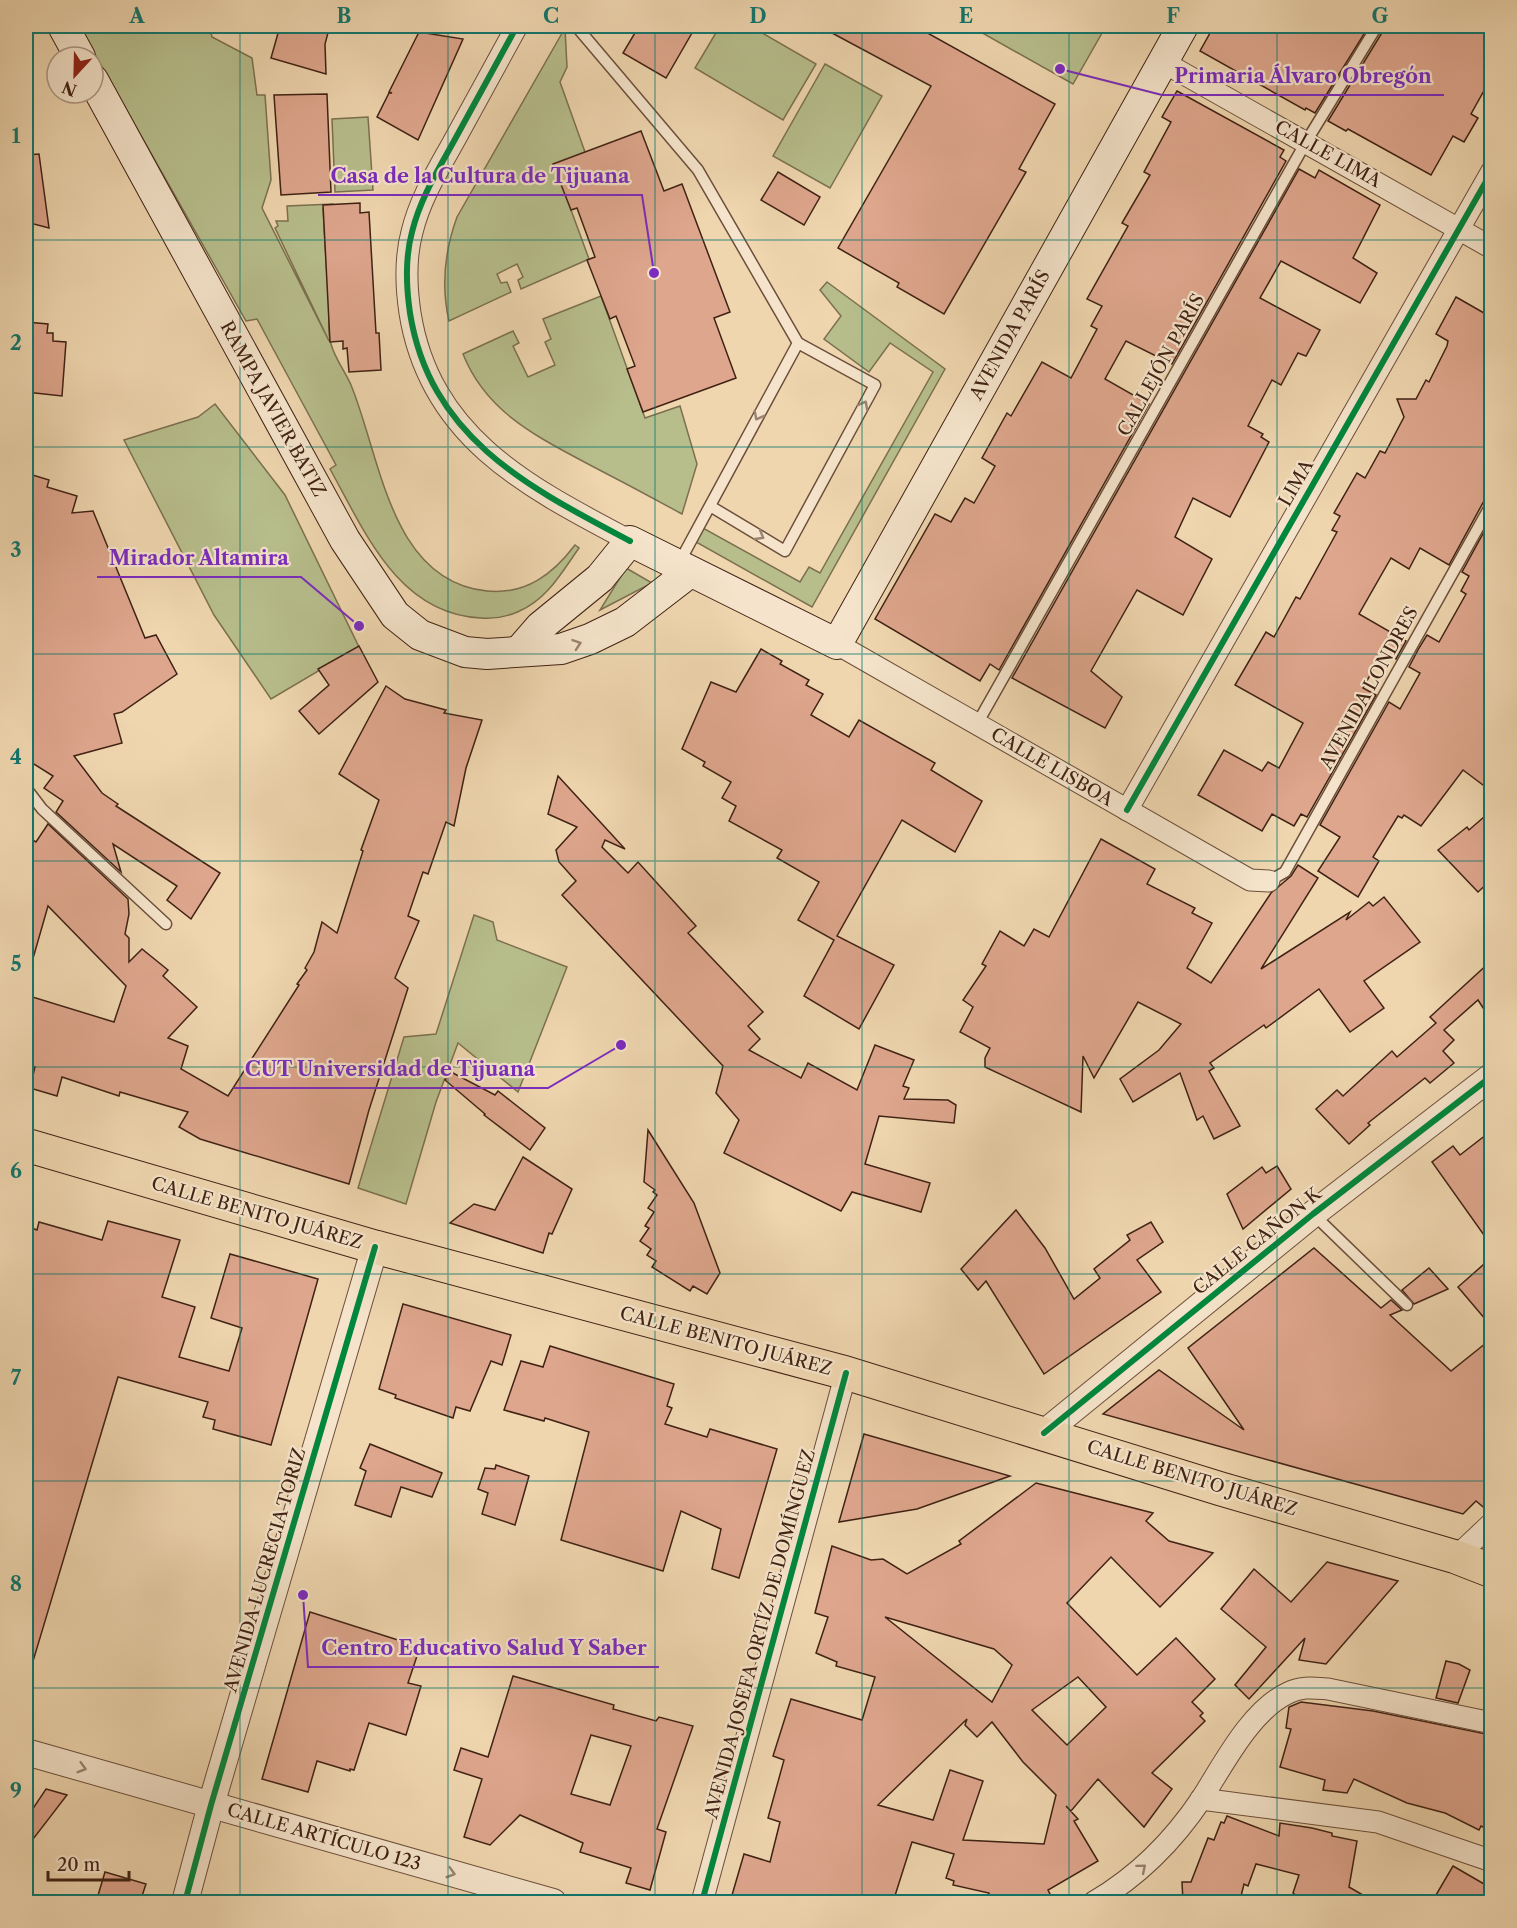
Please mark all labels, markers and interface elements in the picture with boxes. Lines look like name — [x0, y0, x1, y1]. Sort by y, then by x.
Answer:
text: A — [128, 4, 145, 28]
text: B — [337, 4, 352, 28]
text: C — [543, 4, 559, 28]
text: D — [749, 4, 767, 28]
text: E — [959, 4, 973, 28]
text: F — [1166, 4, 1180, 28]
text: G — [1372, 4, 1389, 28]
north arrow — [45, 45, 105, 105]
callout: Primaria Álvaro Obregón — [1162, 57, 1444, 95]
text: Primaria Álvaro Obregón — [1174, 63, 1432, 88]
text: N — [59, 77, 80, 101]
street label: CALLE LIMA — [1271, 116, 1386, 193]
text: 1 — [12, 124, 21, 148]
callout: Casa de la Cultura de Tijuana — [318, 157, 642, 195]
text: Casa de la Cultura de Tijuana — [330, 164, 630, 188]
street label: AVENIDA PARÍS — [964, 266, 1055, 405]
street label: CALLEJÓN PARÍS — [1112, 290, 1209, 440]
street label: RAMPA JAVIER BATIZ — [216, 317, 330, 501]
text: 2 — [10, 331, 22, 355]
one-way arrow — [857, 401, 869, 411]
one-way arrow — [754, 410, 765, 421]
street label: LIMA — [1274, 455, 1318, 510]
one-way arrow — [754, 529, 764, 540]
text: 3 — [10, 538, 22, 562]
callout: Mirador Altamira — [97, 539, 301, 577]
text: Mirador Altamira — [109, 546, 289, 570]
street label: AVENIDA LONDRES — [1315, 603, 1423, 774]
one-way arrow — [571, 638, 582, 651]
street label: CALLE LISBOA — [987, 723, 1118, 811]
text: 4 — [10, 745, 22, 769]
text: 5 — [10, 952, 22, 976]
callout: CUT Universidad de Tijuana — [233, 1050, 548, 1088]
text: CUT Universidad de Tijuana — [245, 1057, 536, 1081]
text: 6 — [10, 1159, 22, 1183]
street label: CALLE BENITO JUÁREZ — [149, 1171, 365, 1254]
street label: CALLE CAÑON K — [1187, 1180, 1326, 1299]
street label: CALLE BENITO JUÁREZ — [618, 1301, 835, 1380]
text: 7 — [11, 1366, 22, 1390]
street label: CALLE BENITO JUÁREZ — [1084, 1435, 1300, 1520]
street label: AVENIDA LUCRECIA TORIZ — [219, 1445, 310, 1696]
street label: AVENIDA JOSEFA ORTÍZ DE DOMÍNGUEZ — [699, 1447, 820, 1822]
text: 8 — [10, 1572, 22, 1596]
callout: Centro Educativo Salud Y Saber — [308, 1629, 659, 1667]
text: Centro Educativo Salud Y Saber — [321, 1636, 647, 1660]
one-way arrow — [76, 1761, 87, 1773]
text: 9 — [10, 1779, 22, 1803]
street label: CALLE ARTÍCULO 123 — [225, 1798, 424, 1875]
scale bar — [48, 1844, 129, 1882]
text: 20 m — [57, 1854, 101, 1876]
one-way arrow — [1135, 1865, 1146, 1876]
one-way arrow — [445, 1866, 456, 1878]

